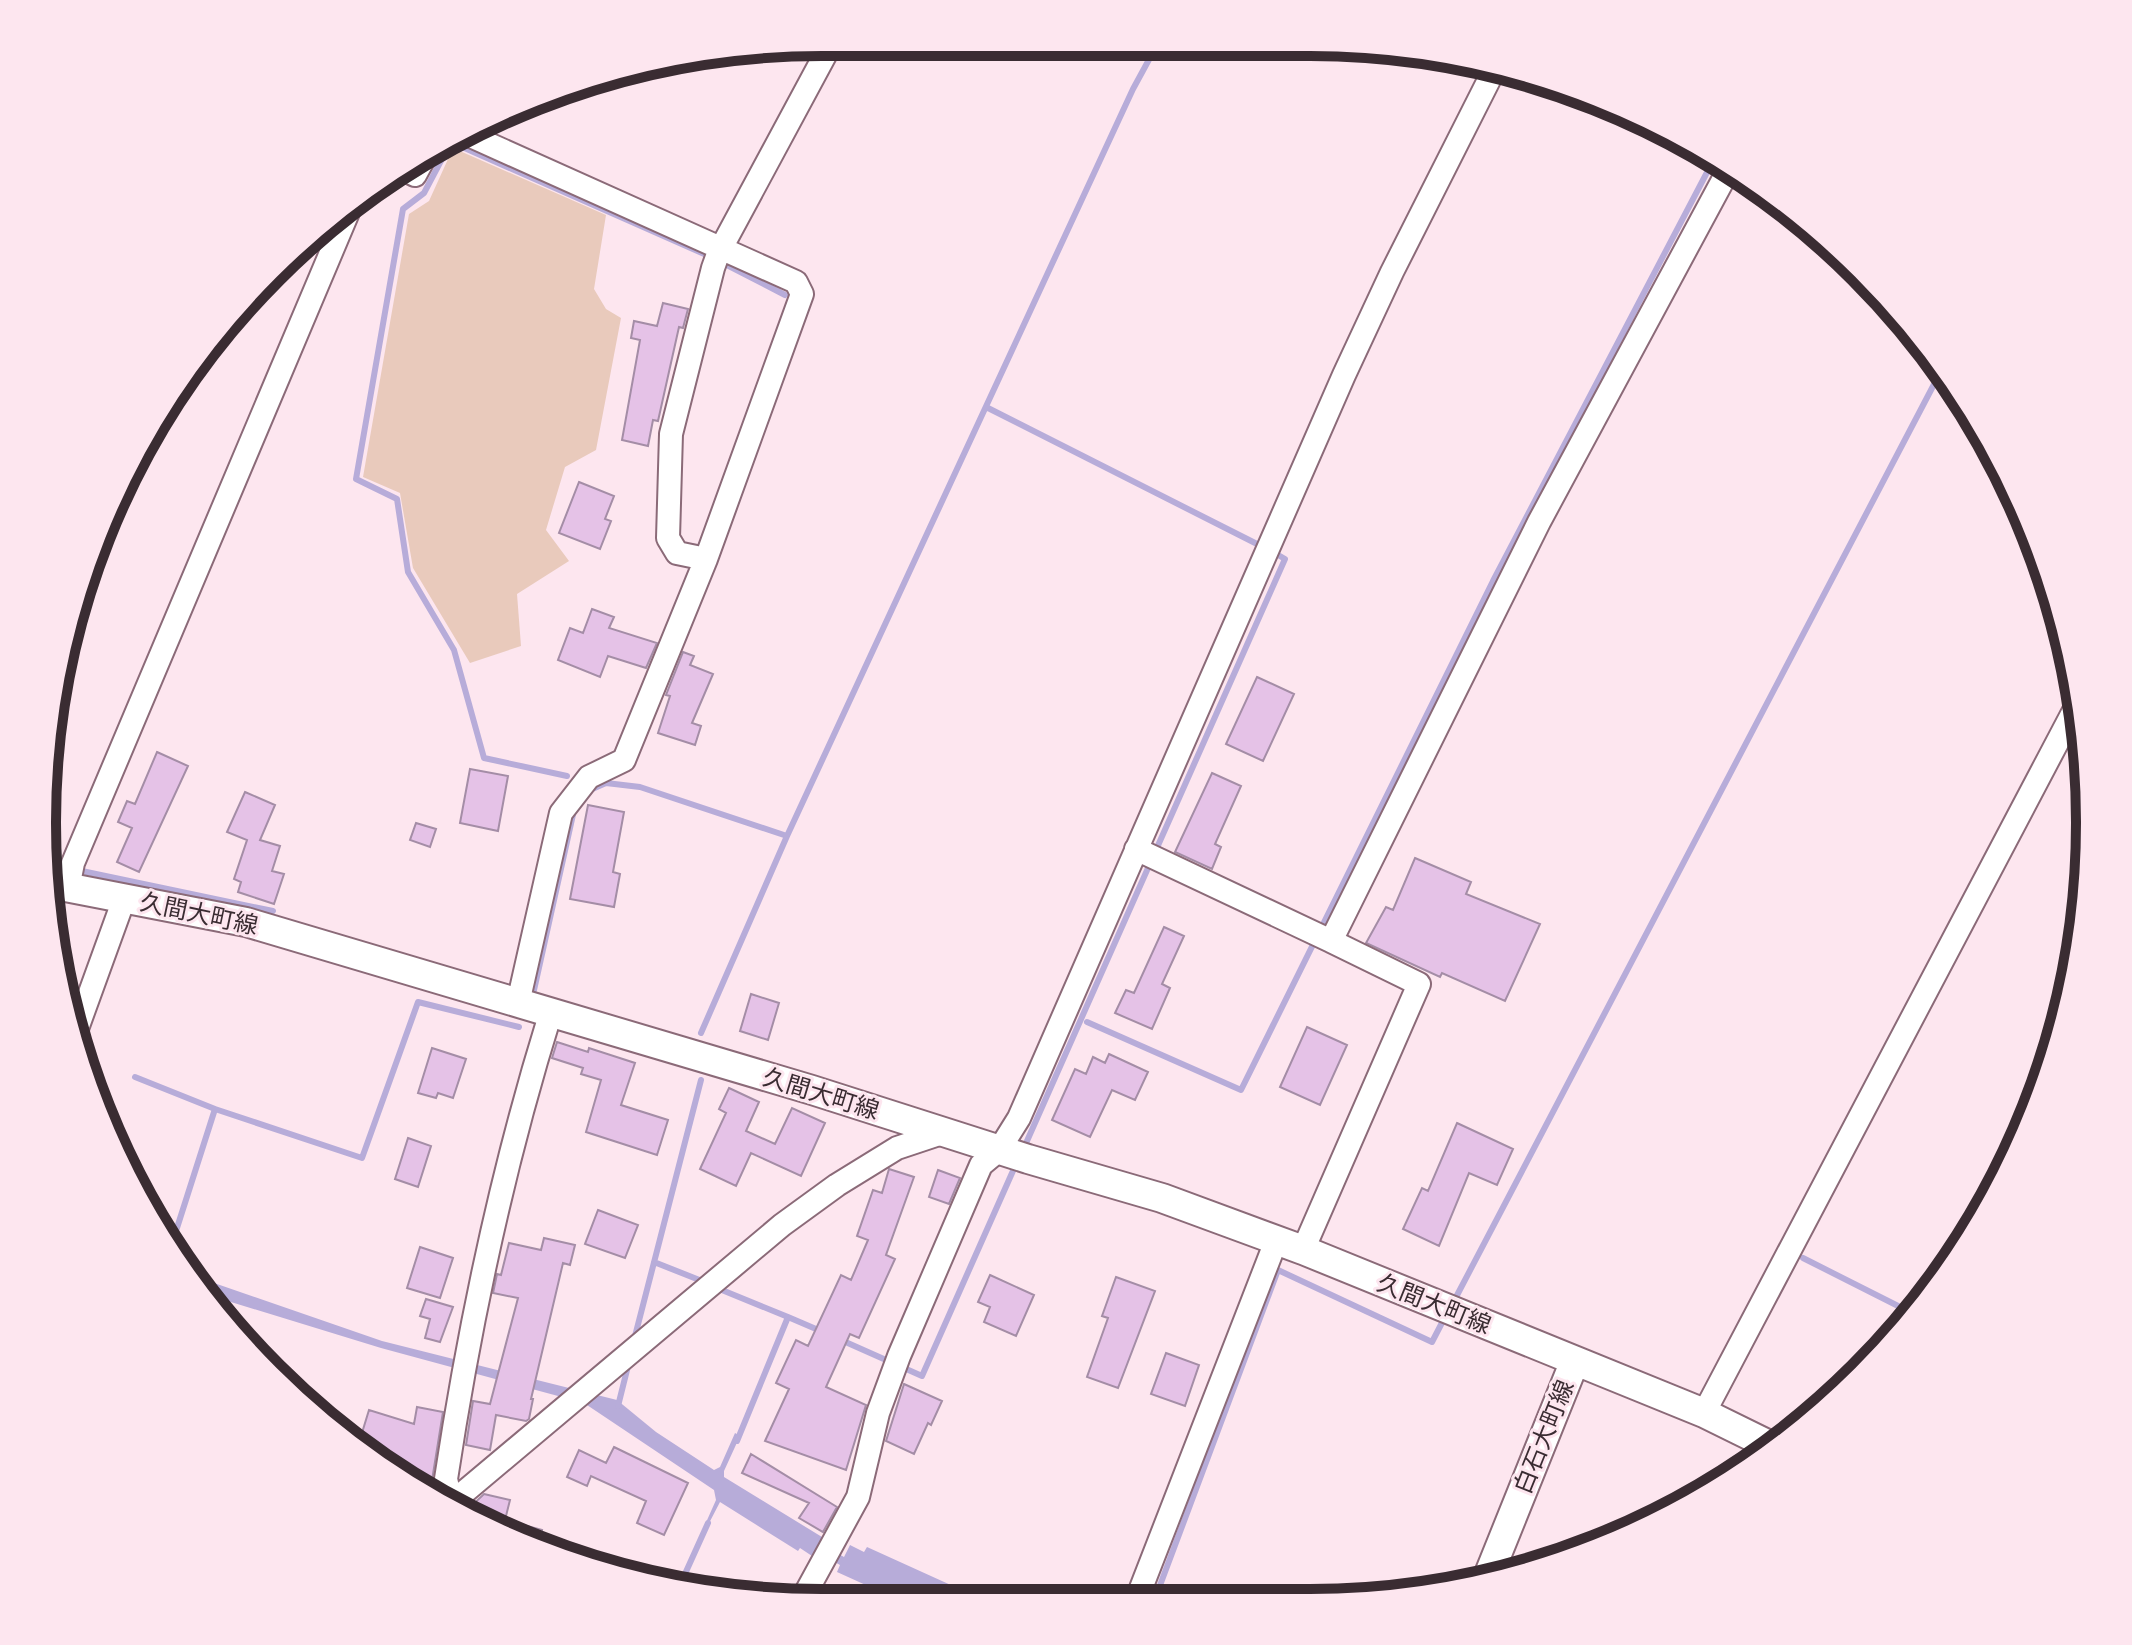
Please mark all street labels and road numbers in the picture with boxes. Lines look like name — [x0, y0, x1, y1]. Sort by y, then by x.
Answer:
street label: 久間大町線 — [137, 888, 261, 941]
street label: 久間大町線 — [759, 1063, 882, 1126]
street label: 久間大町線 — [1373, 1269, 1495, 1340]
street label: 白石大町線 — [1509, 1376, 1580, 1498]

